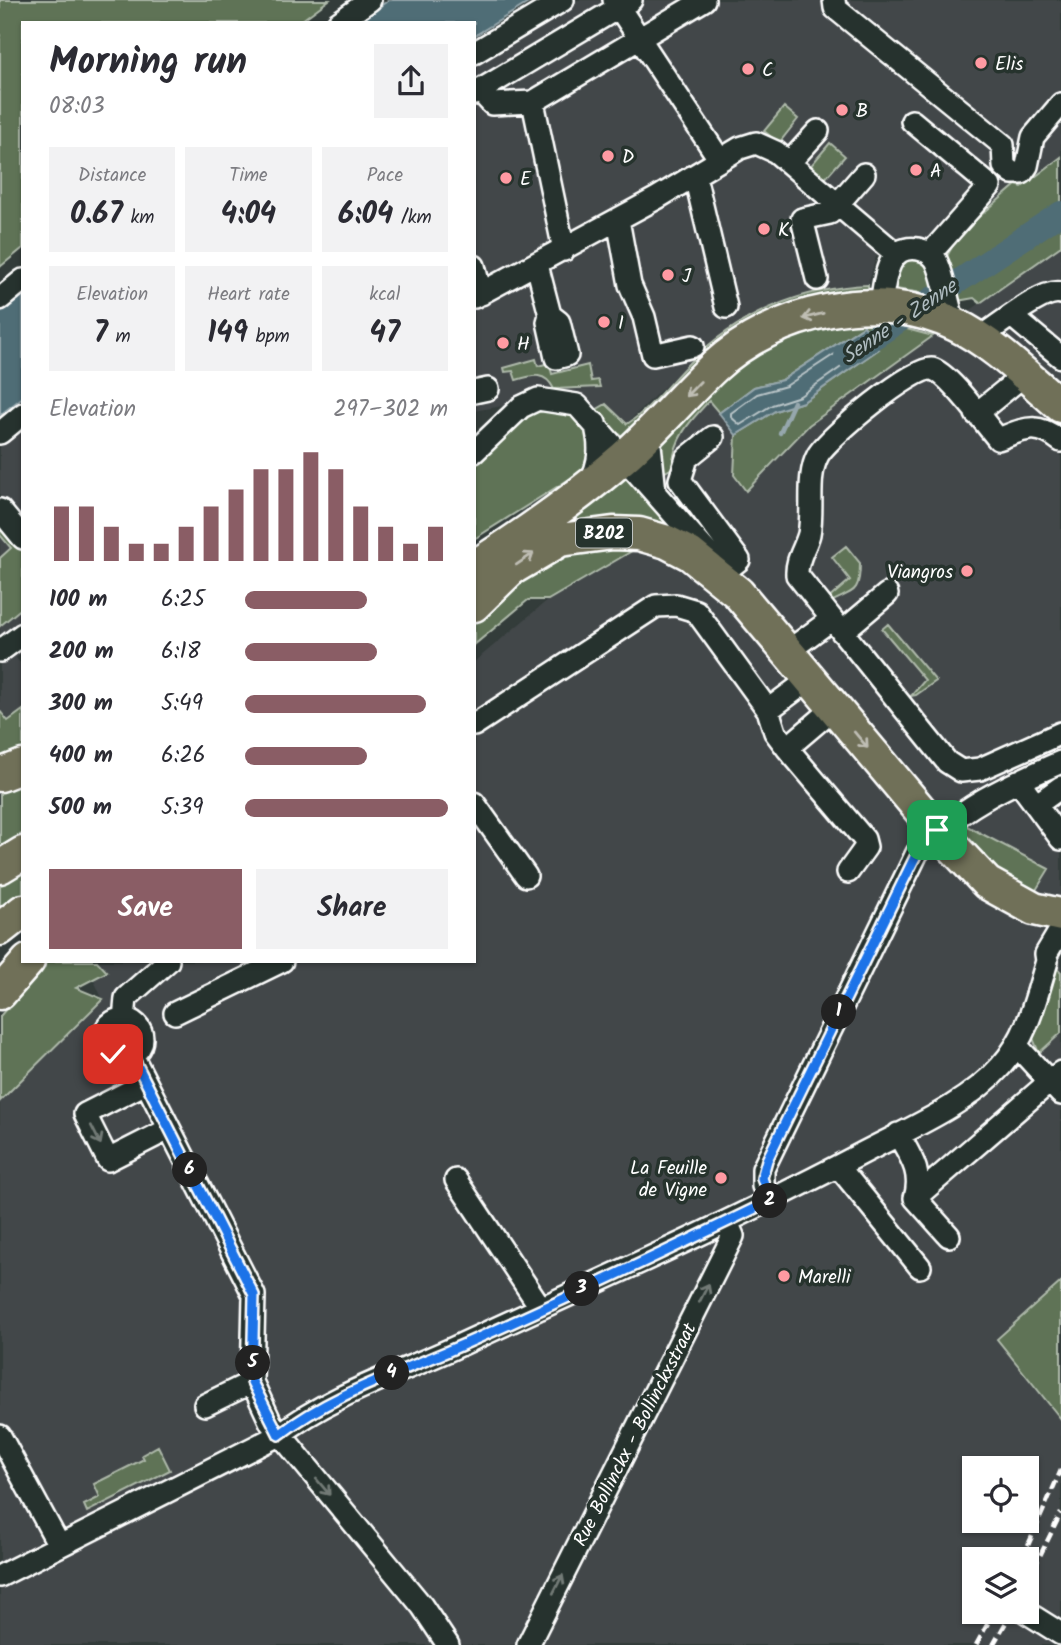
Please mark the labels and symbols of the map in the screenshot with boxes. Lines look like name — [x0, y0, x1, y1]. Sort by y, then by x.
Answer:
place label: Elis — [995, 50, 1023, 80]
marker: Elis — [973, 55, 989, 71]
place label: C — [762, 56, 773, 86]
marker: C — [740, 61, 756, 77]
place label: B — [856, 97, 868, 127]
marker: B — [834, 102, 850, 118]
place label: D — [622, 143, 634, 173]
marker: D — [600, 148, 616, 164]
place label: A — [930, 157, 942, 187]
marker: A — [908, 162, 924, 178]
place label: E — [520, 165, 532, 195]
marker: E — [498, 170, 514, 186]
place label: K — [778, 216, 790, 246]
marker: K — [756, 221, 772, 237]
place label: J — [682, 262, 692, 292]
marker: J — [660, 267, 676, 283]
water label: Senne - Zenne — [835, 270, 966, 373]
place label: I — [618, 309, 624, 339]
one-way arrow — [802, 310, 825, 323]
marker: I — [596, 314, 612, 330]
place label: H — [517, 330, 530, 360]
marker: H — [495, 335, 511, 351]
one-way arrow — [685, 381, 702, 398]
road number: B202 — [576, 518, 632, 548]
one-way arrow — [515, 552, 534, 567]
place label: Viangros — [887, 558, 953, 588]
marker: Viangros — [959, 563, 975, 579]
one-way arrow — [853, 730, 869, 748]
pin — [907, 800, 967, 860]
pin: 1 — [822, 995, 856, 1030]
pin — [83, 1024, 143, 1084]
one-way arrow — [89, 1124, 103, 1145]
pin: 6 — [172, 1152, 208, 1188]
place label: La Feuille de Vigne — [630, 1154, 707, 1206]
marker: La Feuille de Vigne — [713, 1170, 729, 1186]
pin: 2 — [752, 1184, 788, 1218]
place label: Marelli — [798, 1263, 852, 1293]
marker: Marelli — [776, 1268, 792, 1284]
pin: 3 — [564, 1272, 600, 1306]
one-way arrow — [698, 1283, 712, 1304]
street label: Rue Bollinckx - Bollinckxstraat — [566, 1317, 706, 1552]
pin: 5 — [236, 1346, 270, 1380]
pin: 4 — [374, 1356, 410, 1390]
one-way arrow — [315, 1478, 331, 1496]
one-way arrow — [552, 1574, 566, 1595]

